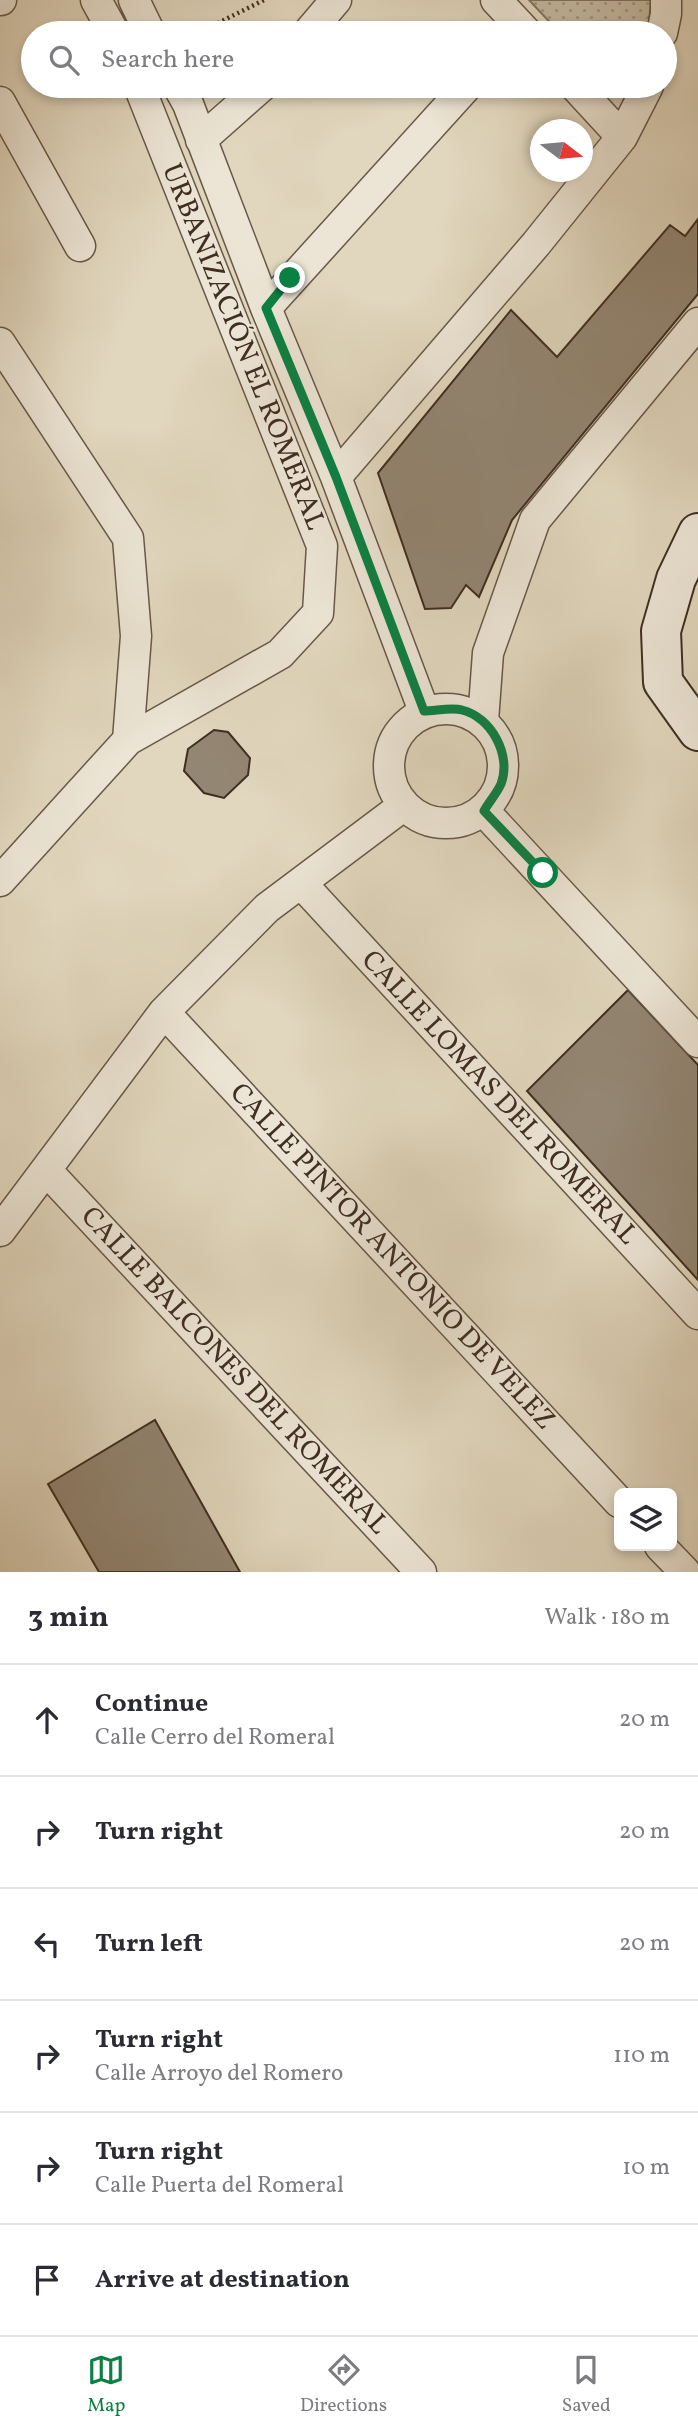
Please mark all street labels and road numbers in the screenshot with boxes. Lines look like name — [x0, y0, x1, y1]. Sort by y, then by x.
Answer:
street label: URBANIZACIÓN EL ROMERAL — [151, 158, 335, 536]
street label: CALLE LOMAS DEL ROMERAL — [352, 942, 646, 1254]
street label: CALLE PINTOR ANTONIO DE VELEZ — [220, 1075, 564, 1439]
street label: CALLE BALCONES DEL ROMERAL — [71, 1198, 397, 1544]

